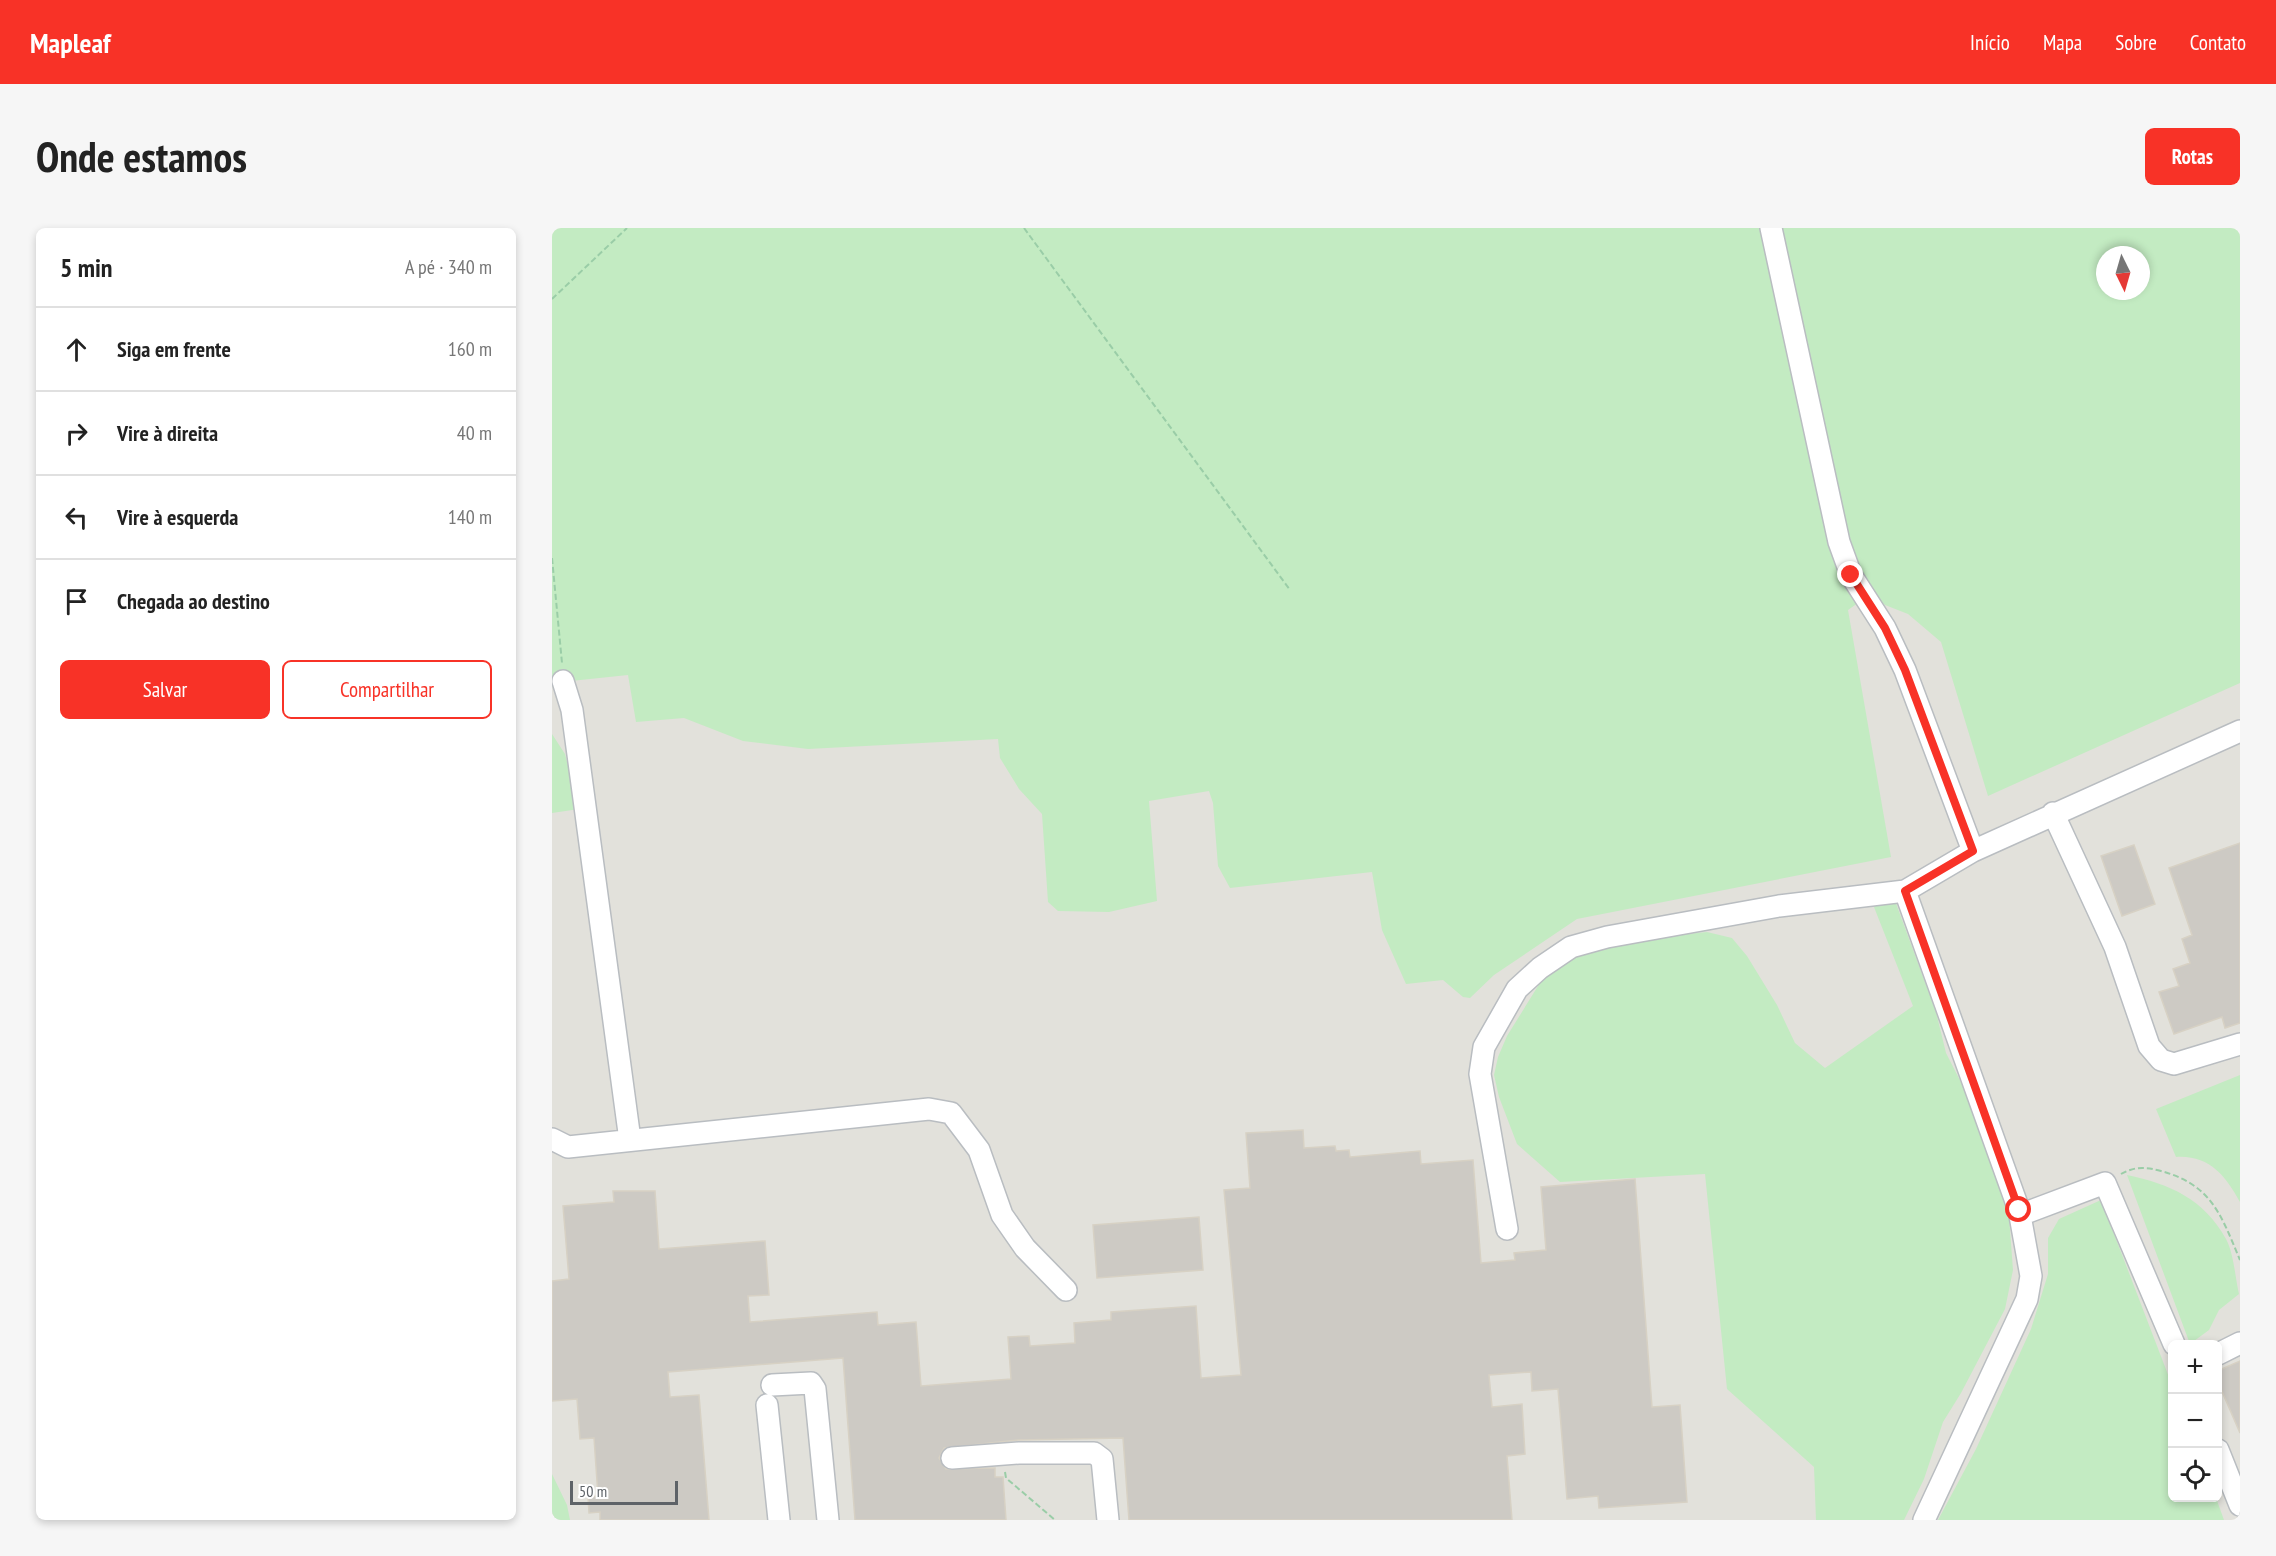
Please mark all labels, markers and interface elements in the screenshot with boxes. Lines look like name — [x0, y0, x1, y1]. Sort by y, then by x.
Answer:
text: Mapleaf — [30, 24, 111, 61]
text: Início — [1970, 29, 2010, 56]
text: Mapa — [2043, 29, 2082, 56]
text: Sobre — [2115, 29, 2157, 56]
text: Contato — [2190, 29, 2246, 56]
button: Rotas — [2145, 128, 2240, 185]
text: Onde estamos — [36, 129, 247, 184]
north arrow — [2096, 246, 2150, 300]
text: 5 min — [60, 251, 113, 284]
text: A pé · 340 m — [405, 254, 492, 280]
icon: ahead — [60, 333, 93, 366]
text: Siga em frente — [117, 335, 231, 363]
text: 160 m — [448, 336, 492, 362]
icon: right — [60, 417, 93, 450]
text: Vire à direita — [117, 419, 218, 447]
text: 40 m — [457, 420, 492, 446]
icon: left — [60, 501, 93, 534]
text: Vire à esquerda — [117, 503, 238, 531]
text: 140 m — [448, 504, 492, 530]
route end — [1837, 561, 1863, 587]
icon: arrive — [60, 585, 93, 618]
text: Chegada ao destino — [117, 587, 270, 615]
button: Salvar — [60, 660, 270, 719]
button: Compartilhar — [282, 660, 492, 719]
route start — [2005, 1196, 2031, 1222]
map controls — [2168, 1340, 2222, 1502]
button: + — [2168, 1340, 2222, 1394]
button: − — [2168, 1394, 2222, 1448]
button: locate — [2168, 1448, 2222, 1502]
scale bar — [570, 1478, 678, 1506]
text: 50 m — [579, 1481, 607, 1501]

